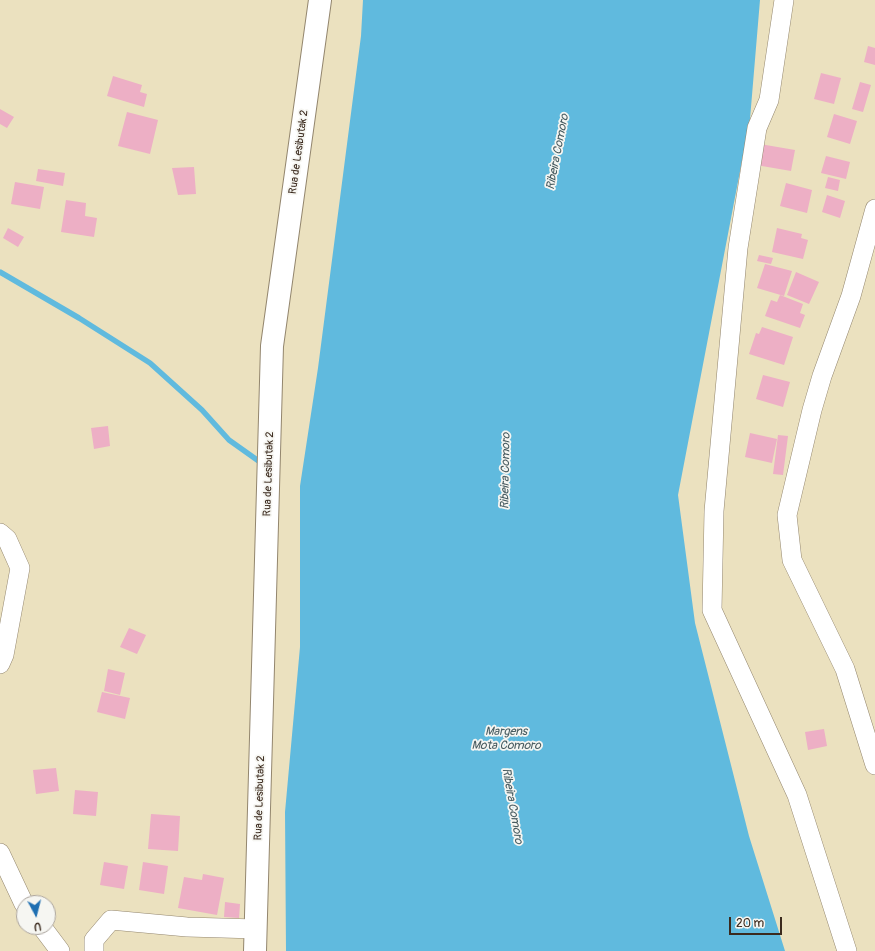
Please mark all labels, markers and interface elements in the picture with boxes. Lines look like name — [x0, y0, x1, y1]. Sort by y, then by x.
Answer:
street label: Rua de Lesibutak 2 — [287, 109, 311, 195]
water label: Ribeira Comoro — [544, 113, 572, 191]
street label: Rua de Lesibutak 2 — [261, 431, 277, 517]
water label: Ribeira Comoro — [498, 433, 514, 509]
water label: Margens Mota Comoro — [471, 725, 541, 753]
street label: Rua de Lesibutak 2 — [252, 755, 268, 841]
water label: Ribeira Comoro — [498, 767, 526, 845]
north arrow — [16, 895, 56, 935]
scale bar — [731, 909, 784, 935]
text: 20 m — [736, 916, 764, 931]
text: U — [33, 920, 42, 933]

